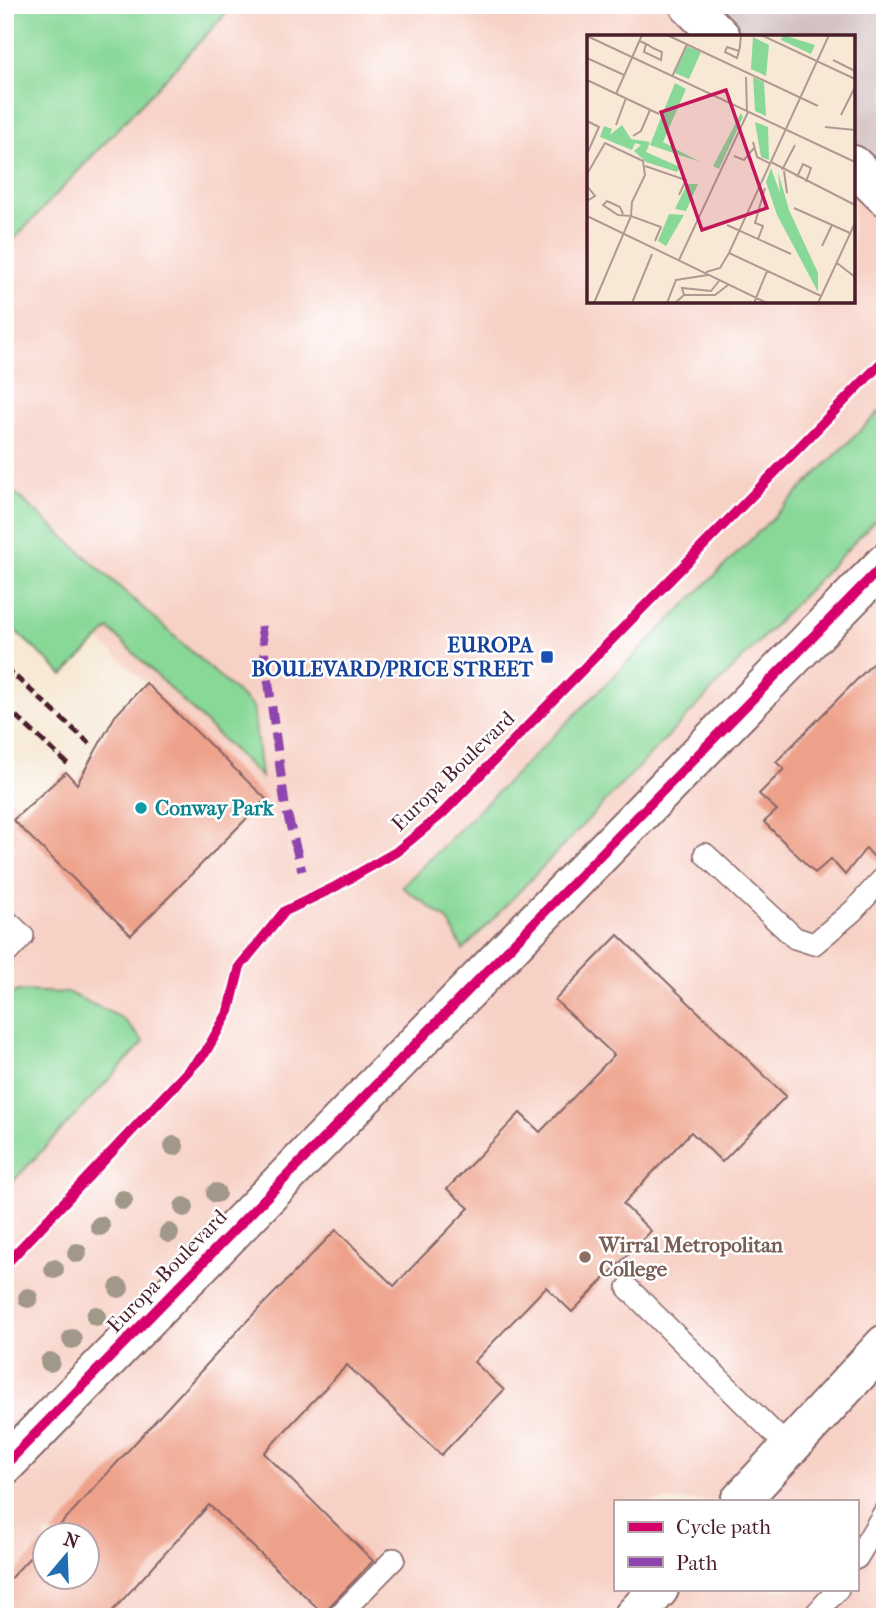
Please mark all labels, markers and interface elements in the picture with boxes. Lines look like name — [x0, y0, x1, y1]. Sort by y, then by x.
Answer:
inset map — [587, 35, 855, 303]
place label: EUROPA BOULEVARD/PRICE STREET — [251, 633, 534, 681]
marker: EUROPA BOULEVARD/PRICE STREET — [539, 649, 555, 665]
street label: Europa Boulevard — [386, 706, 520, 836]
place label: Conway Park — [155, 796, 275, 820]
marker: Conway Park — [133, 800, 149, 816]
street label: Europa Boulevard — [102, 1204, 232, 1338]
place label: Wirral Metropolitan College — [598, 1233, 784, 1281]
marker: Wirral Metropolitan College — [577, 1249, 593, 1265]
legend — [614, 1500, 858, 1590]
text: Cycle path — [676, 1515, 771, 1539]
north arrow — [32, 1520, 102, 1590]
text: N — [61, 1528, 82, 1554]
text: Path — [676, 1551, 718, 1575]

